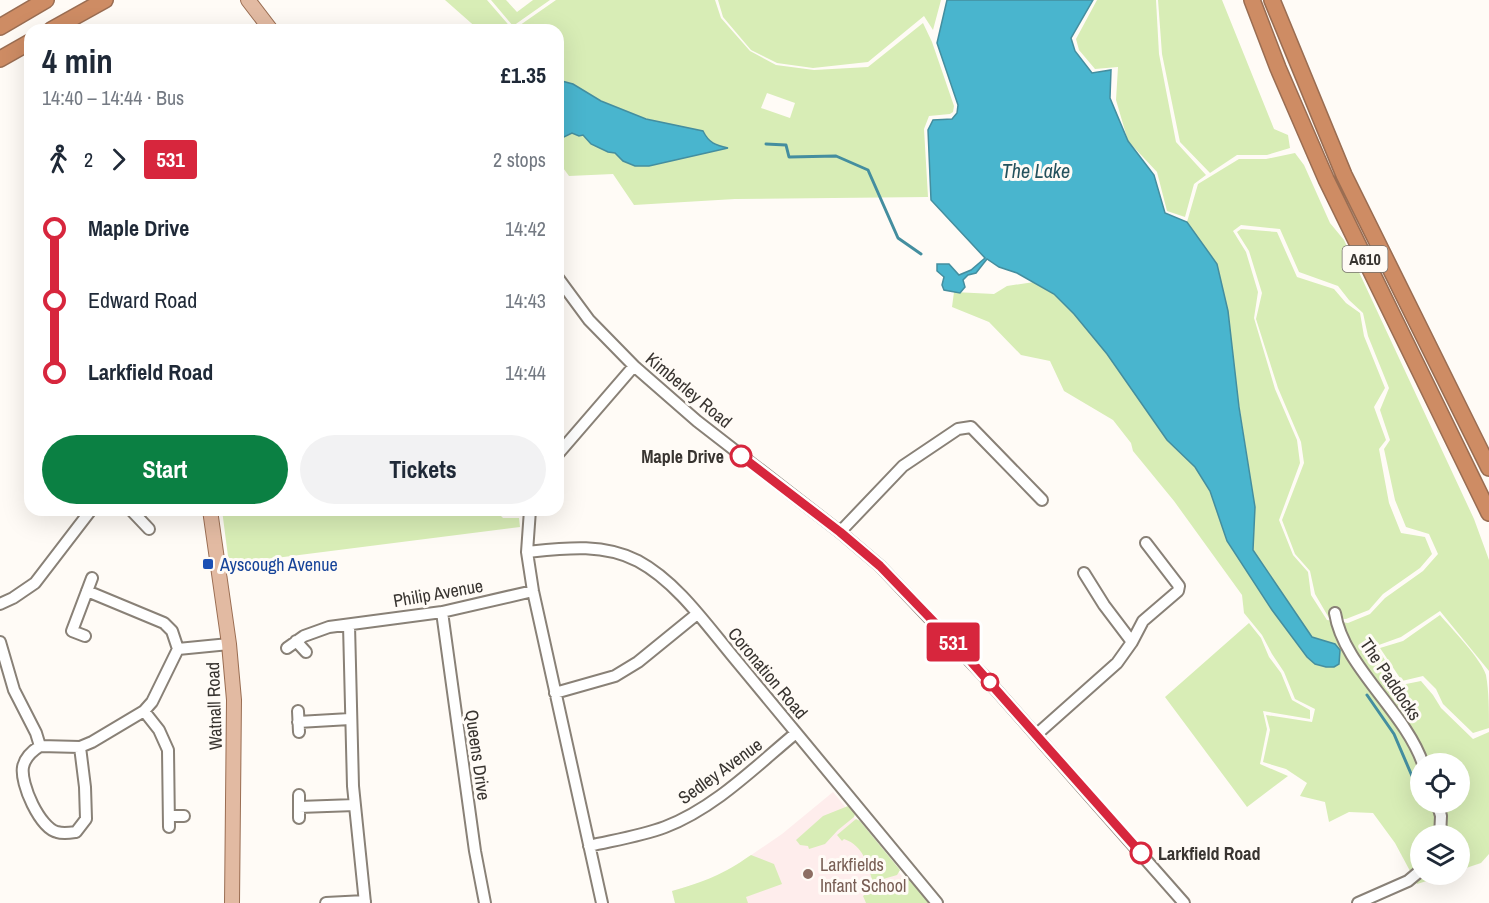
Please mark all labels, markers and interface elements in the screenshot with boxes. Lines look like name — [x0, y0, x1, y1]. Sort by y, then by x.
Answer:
text: 4 min — [42, 39, 113, 83]
text: £1.35 — [501, 60, 546, 90]
text: 14:40 – 14:44 · Bus — [42, 84, 184, 111]
icon: walk — [42, 143, 75, 176]
icon: forward — [102, 143, 135, 176]
text: 531 — [156, 145, 185, 174]
text: 2 — [84, 146, 93, 173]
text: 2 stops — [493, 146, 546, 173]
water label: The Lake — [1002, 157, 1070, 184]
text: Maple Drive — [88, 213, 189, 243]
text: 14:42 — [505, 215, 546, 242]
road number: A610 — [1342, 246, 1388, 272]
text: Edward Road — [88, 285, 197, 315]
text: 14:43 — [505, 287, 546, 314]
street label: Kimberley Road — [640, 346, 738, 434]
text: Larkfield Road — [88, 357, 213, 387]
text: 14:44 — [505, 359, 546, 386]
button: Start — [42, 435, 288, 504]
button: Tickets — [300, 435, 546, 504]
place label: Maple Drive — [641, 444, 724, 469]
marker: Maple Drive — [730, 445, 752, 467]
place label: Ayscough Avenue — [219, 552, 338, 577]
marker: Ayscough Avenue — [201, 557, 215, 571]
street label: Philip Avenue — [391, 573, 485, 613]
street label: Coronation Road — [722, 622, 814, 724]
line badge: 531 — [918, 622, 988, 662]
text: 531 — [939, 628, 967, 657]
street label: The Paddocks — [1354, 633, 1428, 725]
street label: Watnall Road — [200, 662, 228, 750]
unlabelled marker — [981, 673, 999, 691]
street label: Queens Drive — [459, 708, 497, 802]
street label: Sedley Avenue — [673, 732, 767, 810]
map controls — [1410, 753, 1470, 885]
button: locate — [1410, 753, 1470, 813]
button: layers — [1410, 825, 1470, 885]
place label: Larkfield Road — [1158, 841, 1261, 866]
marker: Larkfield Road — [1130, 842, 1152, 864]
place label: Larkfields Infant School — [820, 852, 906, 898]
marker: Larkfields Infant School — [801, 867, 815, 881]

